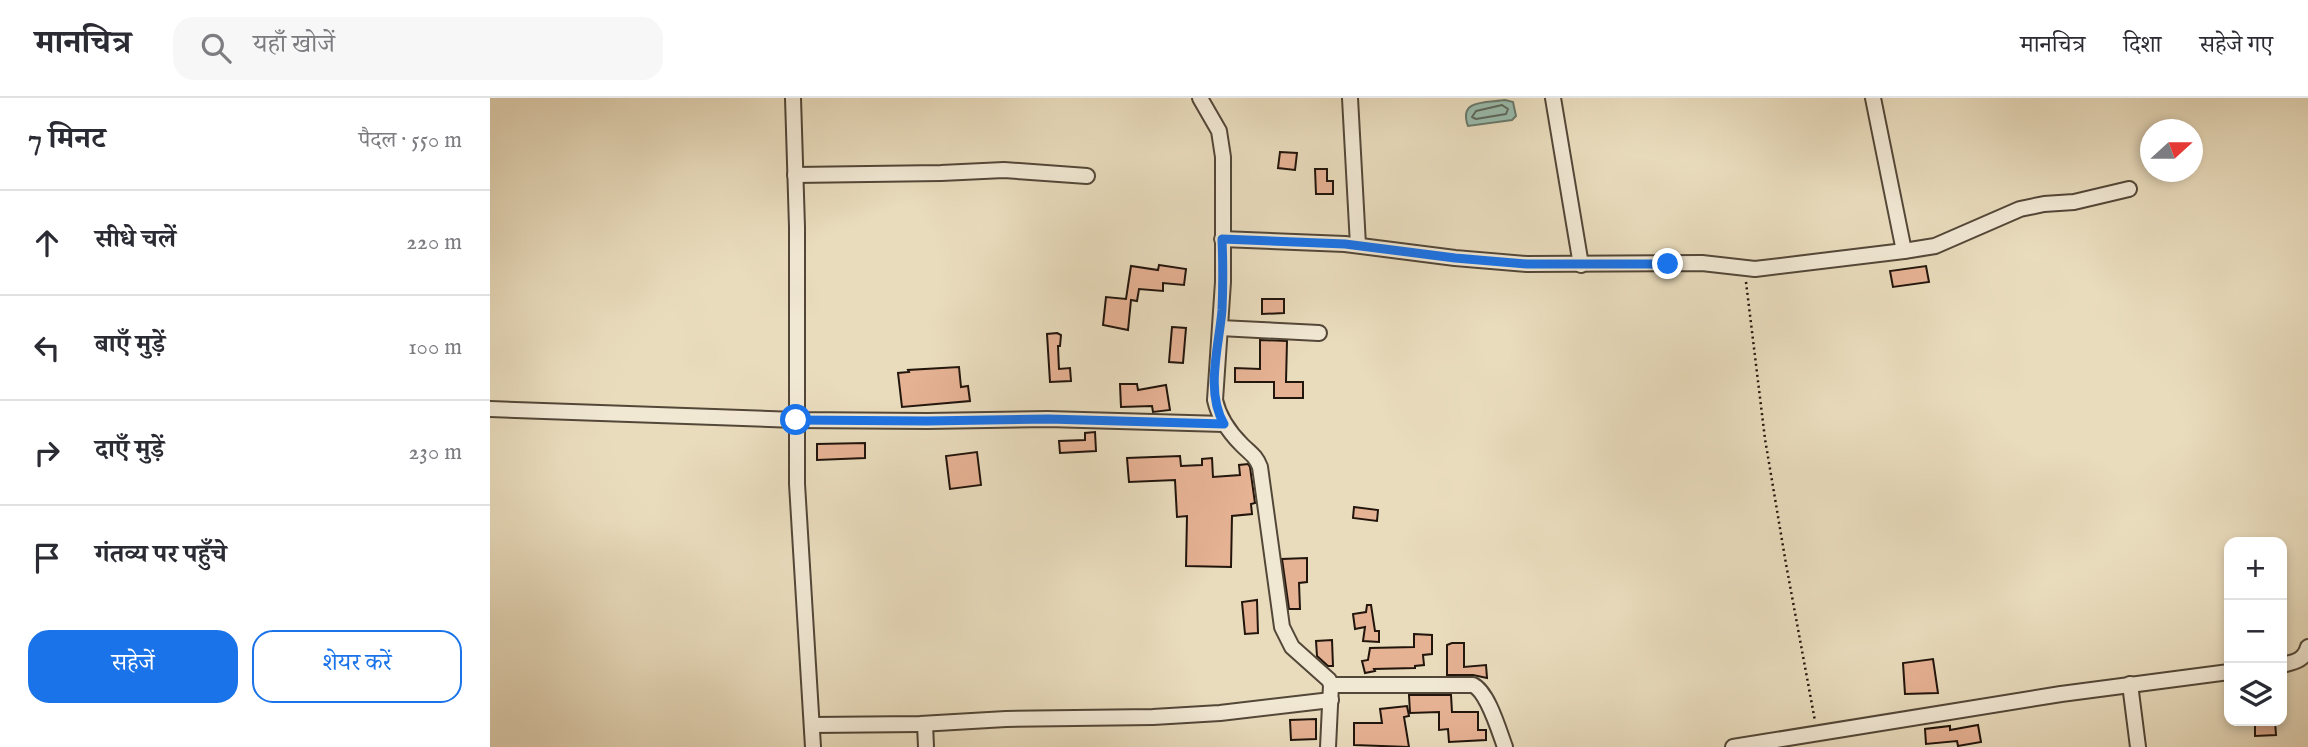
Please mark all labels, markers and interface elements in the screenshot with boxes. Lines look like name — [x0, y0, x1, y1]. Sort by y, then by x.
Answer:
search box — [173, 17, 663, 80]
text: मानचित्र — [35, 23, 131, 65]
text: यहाँ खोजें — [253, 28, 335, 61]
icon: search — [197, 29, 235, 67]
text: मानचित्र — [2020, 30, 2085, 61]
text: दिशा — [2123, 30, 2162, 61]
text: सहेजे गए — [2200, 30, 2273, 61]
north arrow — [2140, 119, 2203, 182]
text: 7 मिनट — [28, 121, 105, 159]
text: पैदल · 550 m — [359, 126, 462, 155]
text: सीधे चलें — [95, 223, 176, 256]
icon: ahead — [28, 224, 66, 262]
text: 220 m — [406, 228, 462, 257]
route end — [1652, 248, 1683, 279]
text: बाएँ मुड़ें — [95, 328, 165, 361]
icon: left — [28, 329, 66, 367]
text: 100 m — [408, 333, 462, 362]
route start — [780, 404, 811, 435]
text: दाएँ मुड़ें — [95, 433, 164, 466]
icon: right — [28, 434, 66, 472]
text: 230 m — [409, 438, 462, 467]
map controls — [2224, 537, 2287, 726]
button: + — [2224, 537, 2287, 600]
text: गंतव्य पर पहुँचे — [95, 538, 227, 571]
icon: arrive — [28, 539, 66, 577]
button: − — [2224, 600, 2287, 663]
button: सहेजें — [28, 630, 238, 703]
button: शेयर करें — [252, 630, 462, 703]
button: layers — [2224, 663, 2287, 726]

